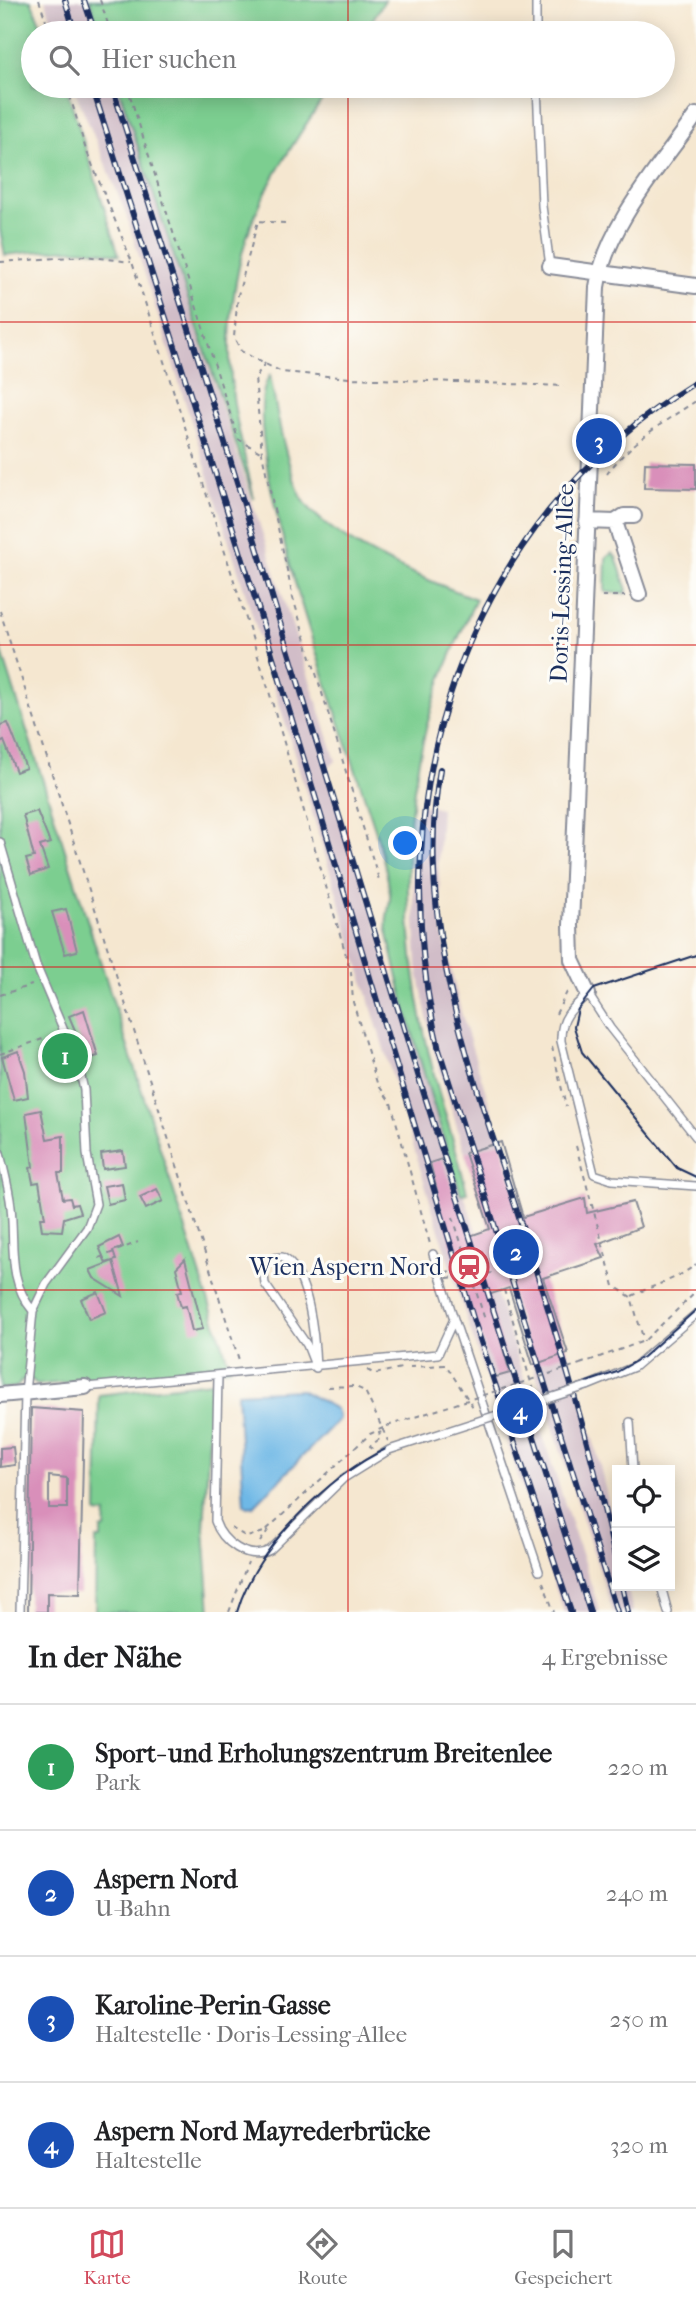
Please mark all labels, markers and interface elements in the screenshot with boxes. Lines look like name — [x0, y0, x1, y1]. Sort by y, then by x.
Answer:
search box — [21, 21, 675, 98]
icon: search — [45, 41, 83, 79]
text: Hier suchen — [101, 44, 237, 75]
pin: 3 — [576, 415, 622, 467]
street label: Doris-Lessing-Allee — [545, 483, 579, 683]
your location — [388, 826, 422, 860]
pin: 1 — [42, 1030, 88, 1082]
pin: 2 — [493, 1226, 539, 1278]
station icon: Wien Aspern Nord — [448, 1246, 490, 1288]
place label: Wien Aspern Nord — [248, 1253, 443, 1281]
pin: 4 — [497, 1385, 543, 1437]
map controls — [612, 1465, 675, 1591]
button: locate — [612, 1465, 675, 1528]
button: layers — [612, 1528, 675, 1591]
text: In der Nähe — [28, 1640, 182, 1675]
text: 4 Ergebnisse — [542, 1644, 668, 1671]
text: Sport- und Erholungszentrum Breitenlee — [95, 1738, 552, 1769]
text: 1 — [47, 1754, 55, 1781]
text: 220 m — [608, 1754, 668, 1781]
text: Park — [95, 1769, 141, 1796]
text: Aspern Nord — [95, 1864, 237, 1895]
text: 2 — [45, 1880, 57, 1907]
text: 240 m — [606, 1880, 668, 1907]
text: U-Bahn — [95, 1895, 171, 1922]
text: Karoline-Perin-Gasse — [95, 1990, 331, 2021]
text: 3 — [46, 2006, 56, 2033]
text: 250 m — [610, 2006, 668, 2033]
text: Haltestelle · Doris-Lessing-Allee — [95, 2021, 407, 2048]
text: Aspern Nord Mayrederbrücke — [95, 2116, 430, 2147]
text: 4 — [44, 2132, 58, 2159]
text: 320 m — [610, 2132, 668, 2159]
text: Haltestelle — [95, 2147, 202, 2174]
tab: Karte — [83, 2225, 131, 2289]
tab: Route — [298, 2225, 347, 2289]
tab: Gespeichert — [514, 2225, 613, 2289]

